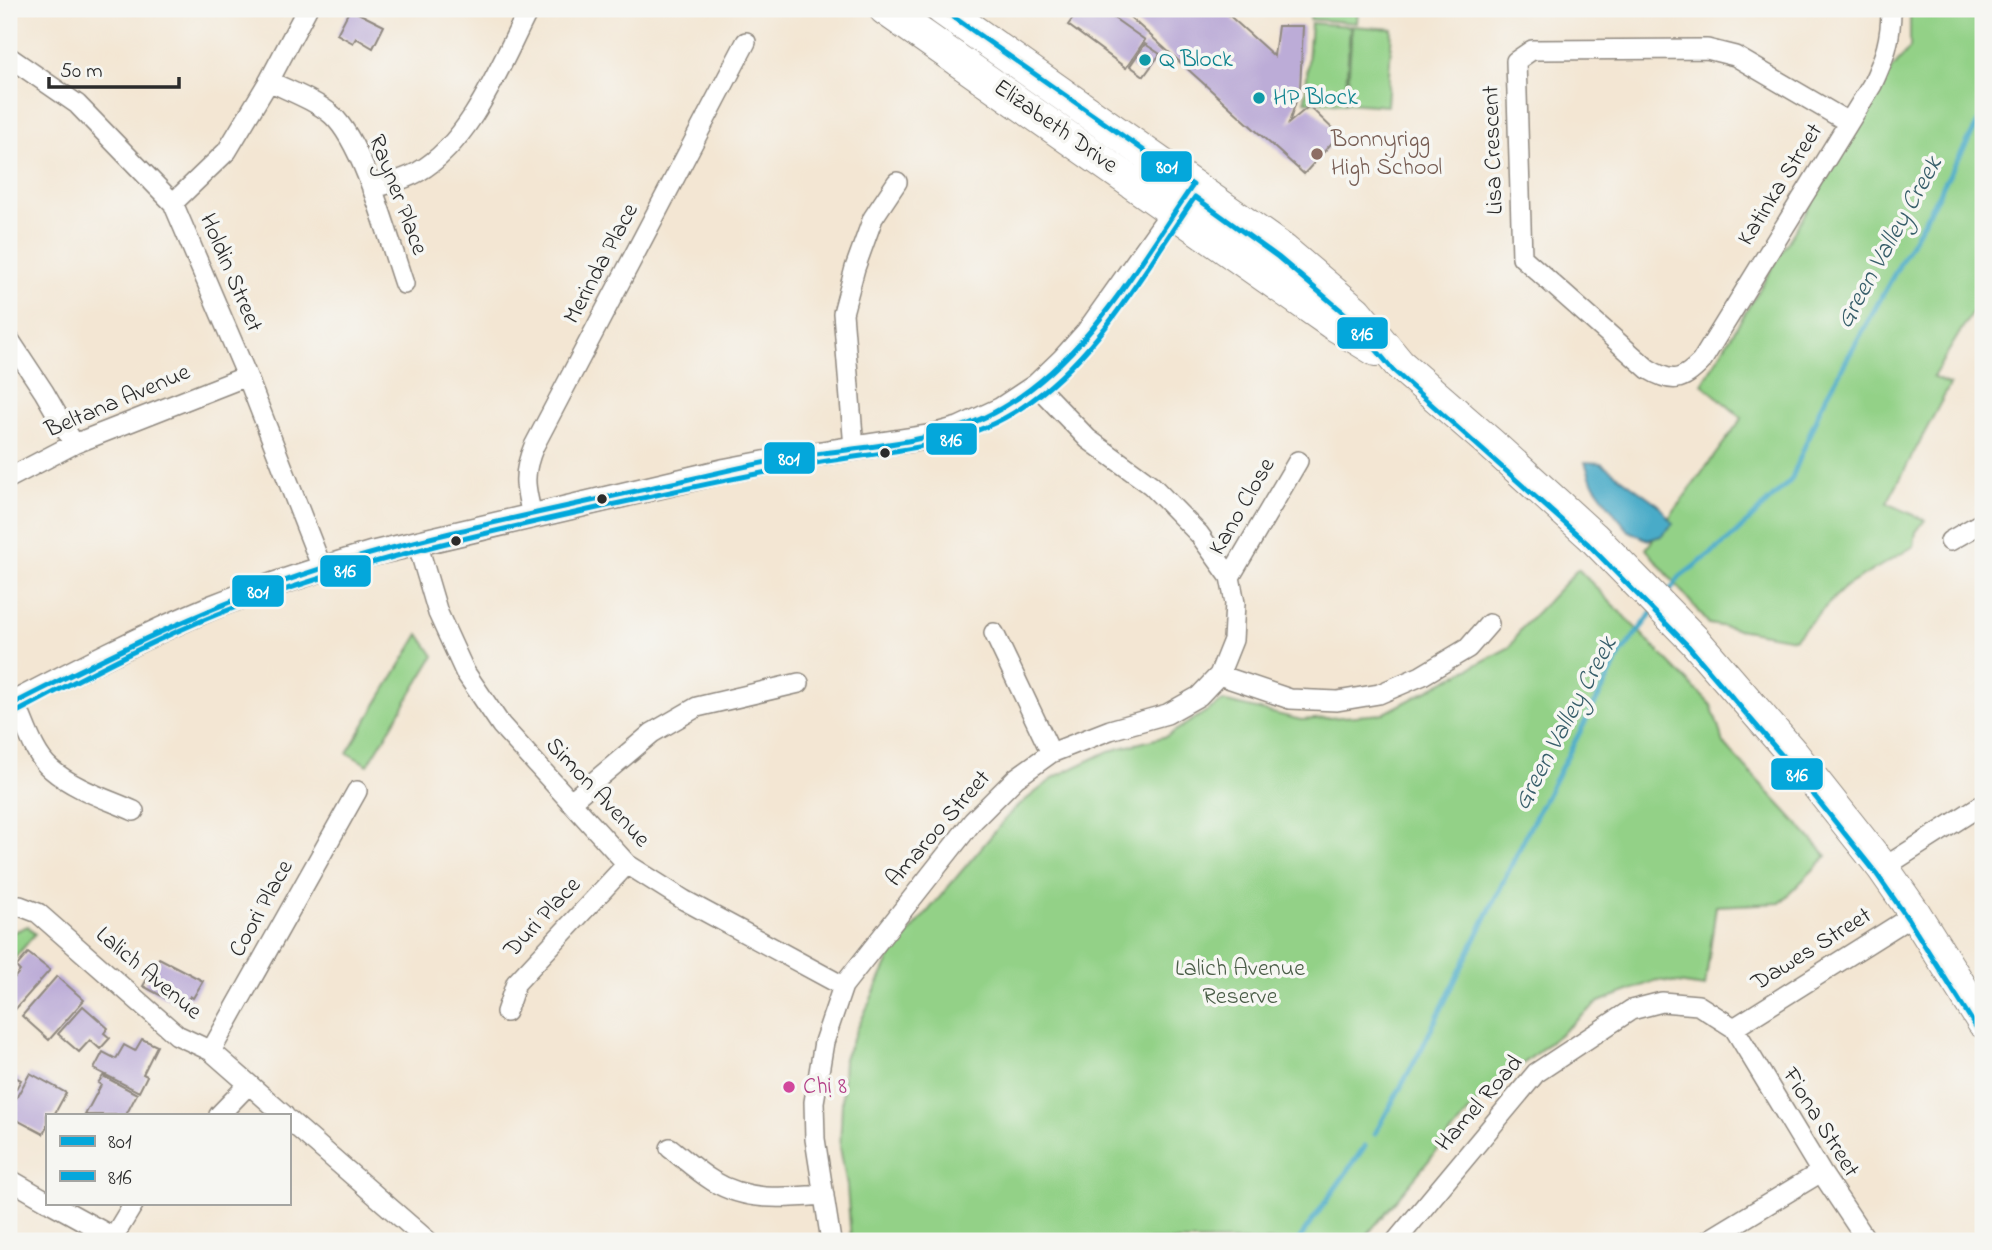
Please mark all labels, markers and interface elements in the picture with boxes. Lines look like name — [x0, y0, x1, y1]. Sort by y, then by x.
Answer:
place label: Q Block — [1159, 43, 1233, 78]
scale bar — [49, 46, 178, 90]
marker: Q Block — [1137, 52, 1153, 68]
text: 50 m — [60, 57, 103, 87]
street label: Elizabeth Drive — [986, 71, 1125, 183]
place label: HP Block — [1273, 81, 1358, 116]
street label: Lisa Crescent — [1474, 85, 1514, 215]
marker: HP Block — [1251, 90, 1267, 106]
street label: Katinka Street — [1729, 117, 1833, 253]
place label: Bonnyrigg High School — [1330, 123, 1442, 186]
street label: Rayner Place — [357, 130, 436, 261]
marker: Bonnyrigg High School — [1309, 146, 1325, 162]
water label: Green Valley Creek — [1827, 149, 1954, 336]
line badge: 801 — [1140, 150, 1193, 183]
text: 801 — [1155, 155, 1178, 182]
street label: Merinda Place — [556, 197, 649, 331]
street label: Holdin Street — [189, 208, 271, 338]
line badge: 816 — [1336, 316, 1389, 350]
text: 816 — [1350, 322, 1373, 349]
street label: Beltana Avenue — [39, 356, 196, 449]
line badge: 816 — [925, 422, 978, 456]
text: 816 — [939, 428, 962, 455]
line badge: 801 — [763, 441, 816, 475]
unlabelled marker — [878, 446, 892, 460]
text: 801 — [777, 447, 800, 474]
street label: Kano Close — [1201, 451, 1285, 562]
unlabelled marker — [595, 492, 609, 506]
unlabelled marker — [449, 534, 463, 548]
line badge: 816 — [319, 554, 372, 588]
text: 816 — [333, 559, 356, 586]
line badge: 801 — [231, 574, 285, 608]
text: 801 — [246, 580, 269, 607]
water label: Green Valley Creek — [1504, 629, 1629, 818]
street label: Simon Avenue — [536, 730, 658, 856]
line badge: 816 — [1770, 757, 1824, 791]
street label: Amaroo Street — [878, 763, 1000, 895]
text: 816 — [1785, 763, 1808, 790]
street label: Coori Place — [221, 854, 303, 964]
street label: Duri Place — [495, 869, 590, 967]
street label: Dawes Street — [1744, 899, 1879, 1001]
street label: Lalich Avenue — [87, 919, 209, 1029]
park label: Lalich Avenue Reserve — [1175, 952, 1305, 1015]
street label: Hamel Road — [1428, 1047, 1532, 1160]
street label: Fiona Street — [1772, 1060, 1868, 1185]
place label: Chị 8 — [803, 1070, 847, 1105]
marker: Chị 8 — [781, 1079, 797, 1095]
legend — [46, 1114, 290, 1204]
text: 801 — [108, 1128, 132, 1158]
text: 816 — [108, 1164, 132, 1194]

